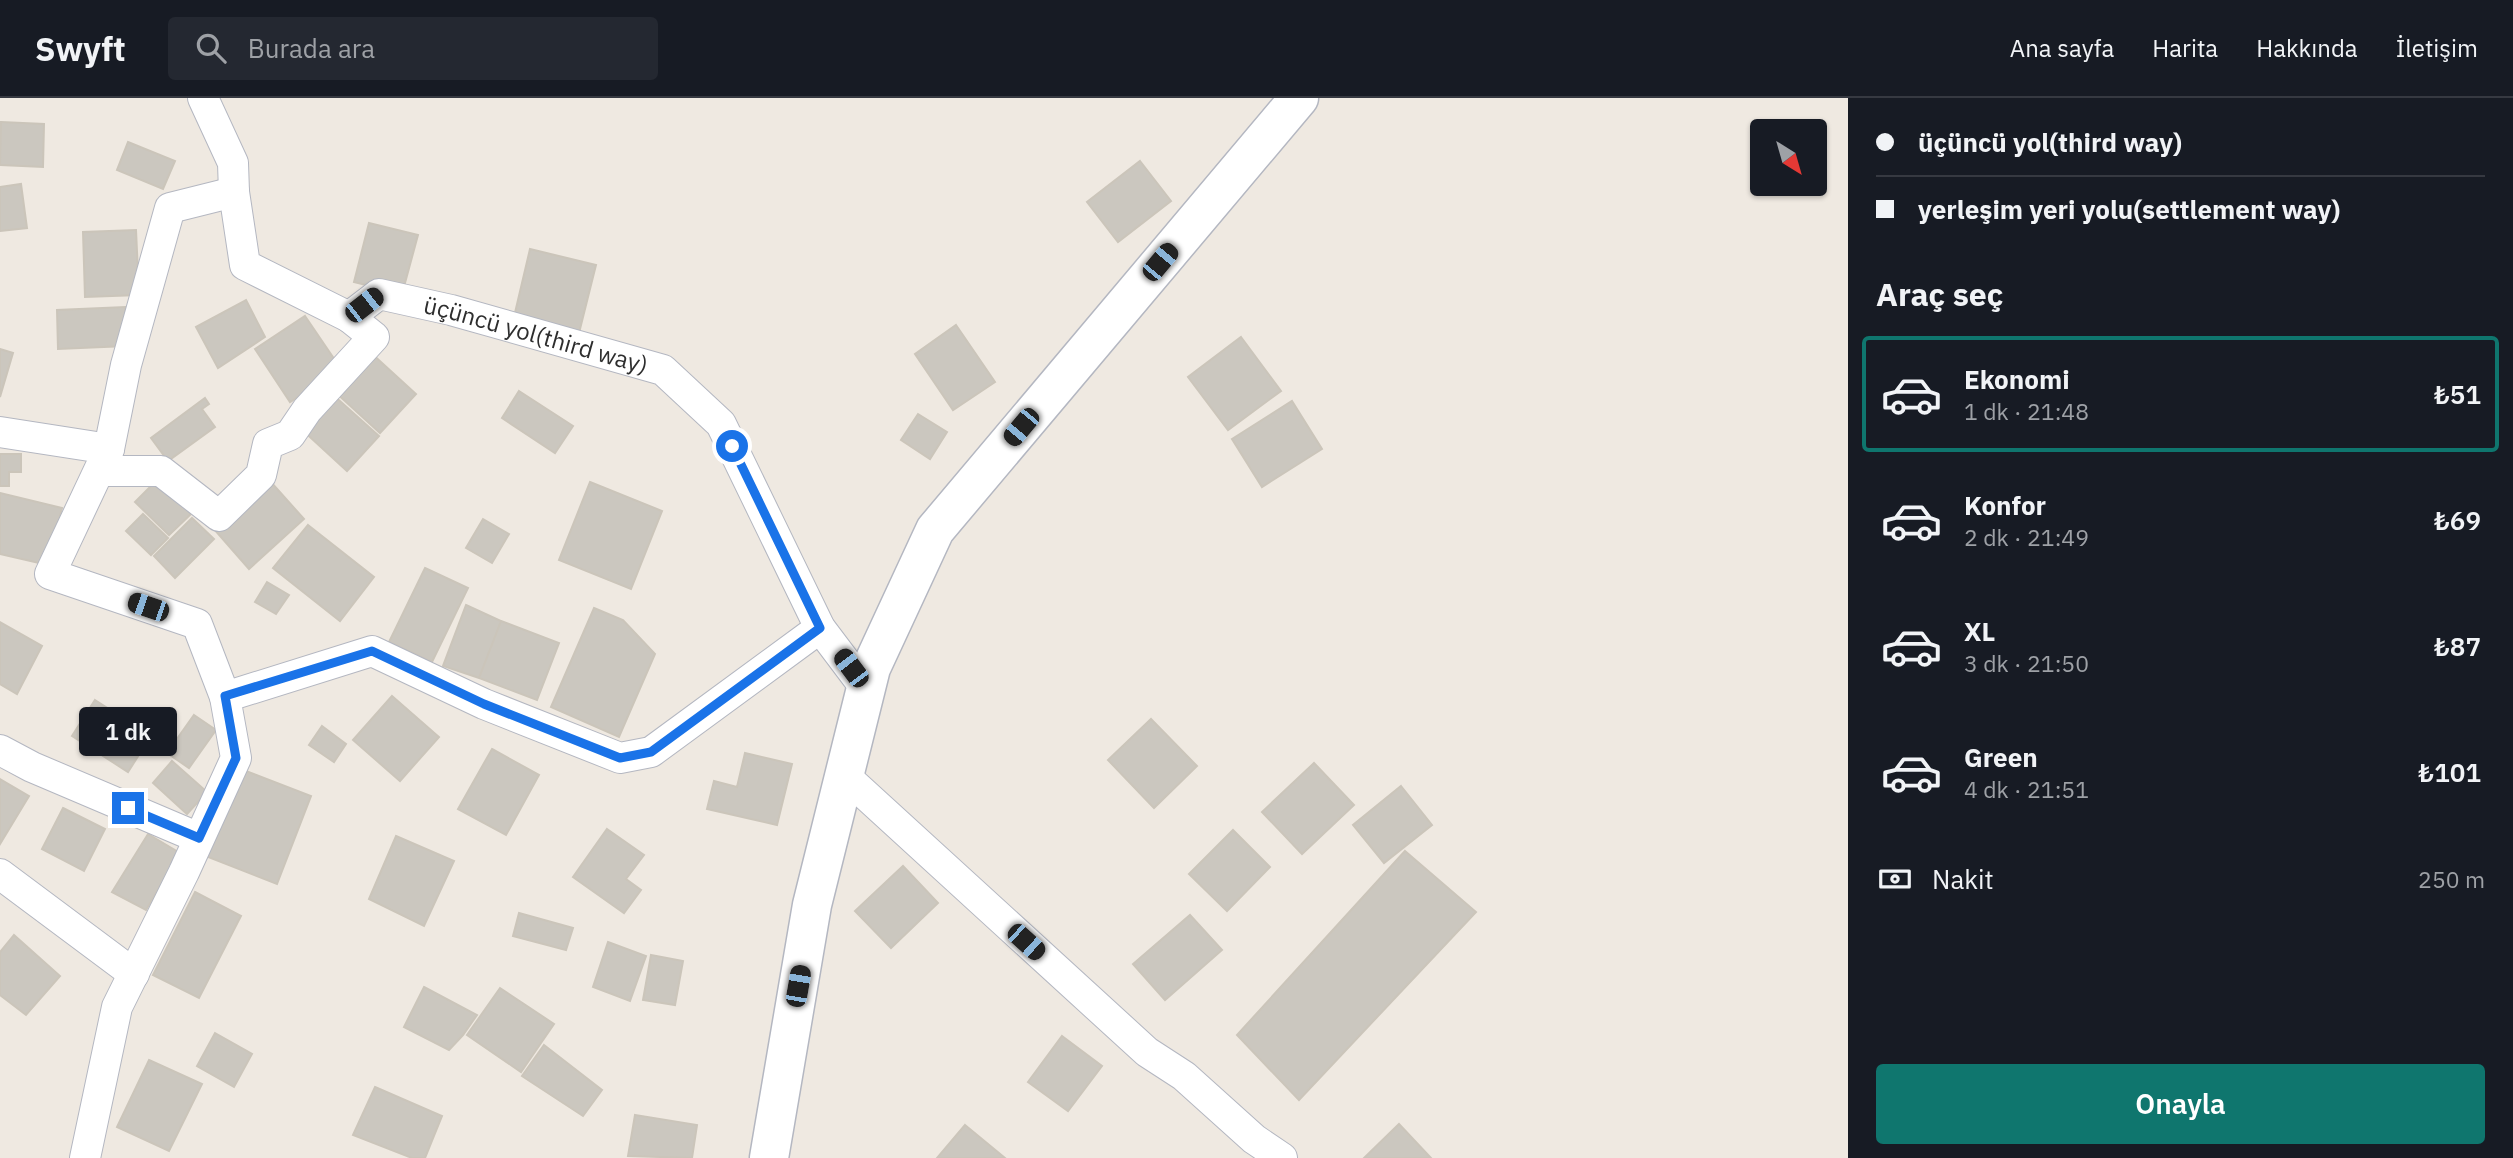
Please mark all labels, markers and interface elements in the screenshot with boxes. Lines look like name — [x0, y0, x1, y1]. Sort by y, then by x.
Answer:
search box — [168, 17, 658, 80]
text: Swyft — [35, 27, 126, 70]
icon: search — [192, 29, 230, 67]
text: Burada ara — [248, 31, 375, 65]
text: Ana sayfa — [2010, 32, 2114, 64]
text: Harita — [2152, 32, 2218, 64]
text: Hakkında — [2256, 32, 2358, 64]
text: İletişim — [2396, 32, 2478, 64]
north arrow — [1750, 119, 1827, 196]
map controls — [1750, 119, 1827, 196]
text: üçüncü yol(third way) — [1918, 125, 2182, 159]
text: yerleşim yeri yolu(settlement way) — [1918, 192, 2340, 226]
car — [1139, 239, 1182, 285]
text: Araç seç — [1876, 273, 2003, 315]
car — [341, 284, 388, 326]
street label: üçüncü yol(third way) — [421, 288, 652, 381]
text: Ekonomi — [1964, 362, 2070, 396]
icon: car — [1880, 363, 1943, 426]
text: ₺51 — [2434, 377, 2481, 411]
text: 1 dk · 21:48 — [1964, 396, 2089, 426]
car — [1000, 404, 1043, 450]
route start — [716, 430, 748, 462]
text: Konfor — [1964, 488, 2046, 522]
icon: car — [1880, 489, 1943, 552]
text: ₺69 — [2434, 503, 2481, 537]
text: 2 dk · 21:49 — [1964, 522, 2089, 552]
car — [125, 590, 172, 624]
text: XL — [1964, 614, 1995, 648]
icon: car — [1880, 615, 1943, 678]
text: ₺87 — [2434, 629, 2481, 663]
car — [830, 645, 873, 691]
text: 3 dk · 21:50 — [1964, 648, 2089, 678]
callout: 1 dk — [79, 706, 177, 756]
text: 1 dk — [105, 716, 151, 746]
text: Green — [1964, 740, 2038, 774]
icon: car — [1880, 741, 1943, 804]
text: ₺101 — [2418, 755, 2481, 789]
text: 4 dk · 21:51 — [1964, 774, 2089, 804]
route end — [112, 792, 144, 824]
icon: cash — [1876, 860, 1914, 898]
text: Nakit — [1932, 862, 1994, 896]
text: 250 m — [2418, 864, 2485, 894]
car — [1004, 920, 1049, 964]
car — [785, 963, 812, 1009]
button: Onayla — [1876, 1064, 2485, 1144]

